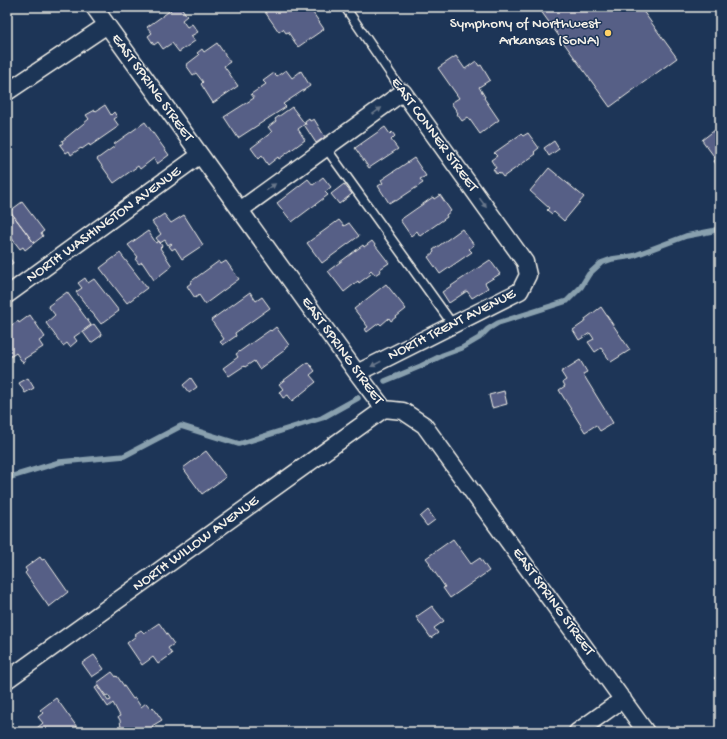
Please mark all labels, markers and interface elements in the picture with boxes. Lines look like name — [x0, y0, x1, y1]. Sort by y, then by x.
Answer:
place label: Symphony of Northwest Arkansas (SoNA) — [450, 15, 602, 50]
marker: Symphony of Northwest Arkansas (SoNA) — [603, 28, 613, 38]
street label: EAST SPRING STREET — [107, 31, 198, 146]
street label: EAST CONNER STREET — [386, 74, 482, 197]
one-way arrow — [371, 107, 382, 115]
street label: NORTH WASHINGTON AVENUE — [23, 162, 185, 287]
one-way arrow — [266, 183, 277, 192]
one-way arrow — [479, 198, 487, 209]
street label: NORTH TRENT AVENUE — [385, 285, 519, 365]
street label: EAST SPRING STREET — [297, 294, 388, 409]
one-way arrow — [371, 360, 382, 367]
street label: NORTH WILLOW AVENUE — [129, 492, 263, 596]
street label: EAST SPRING STREET — [508, 545, 599, 660]

